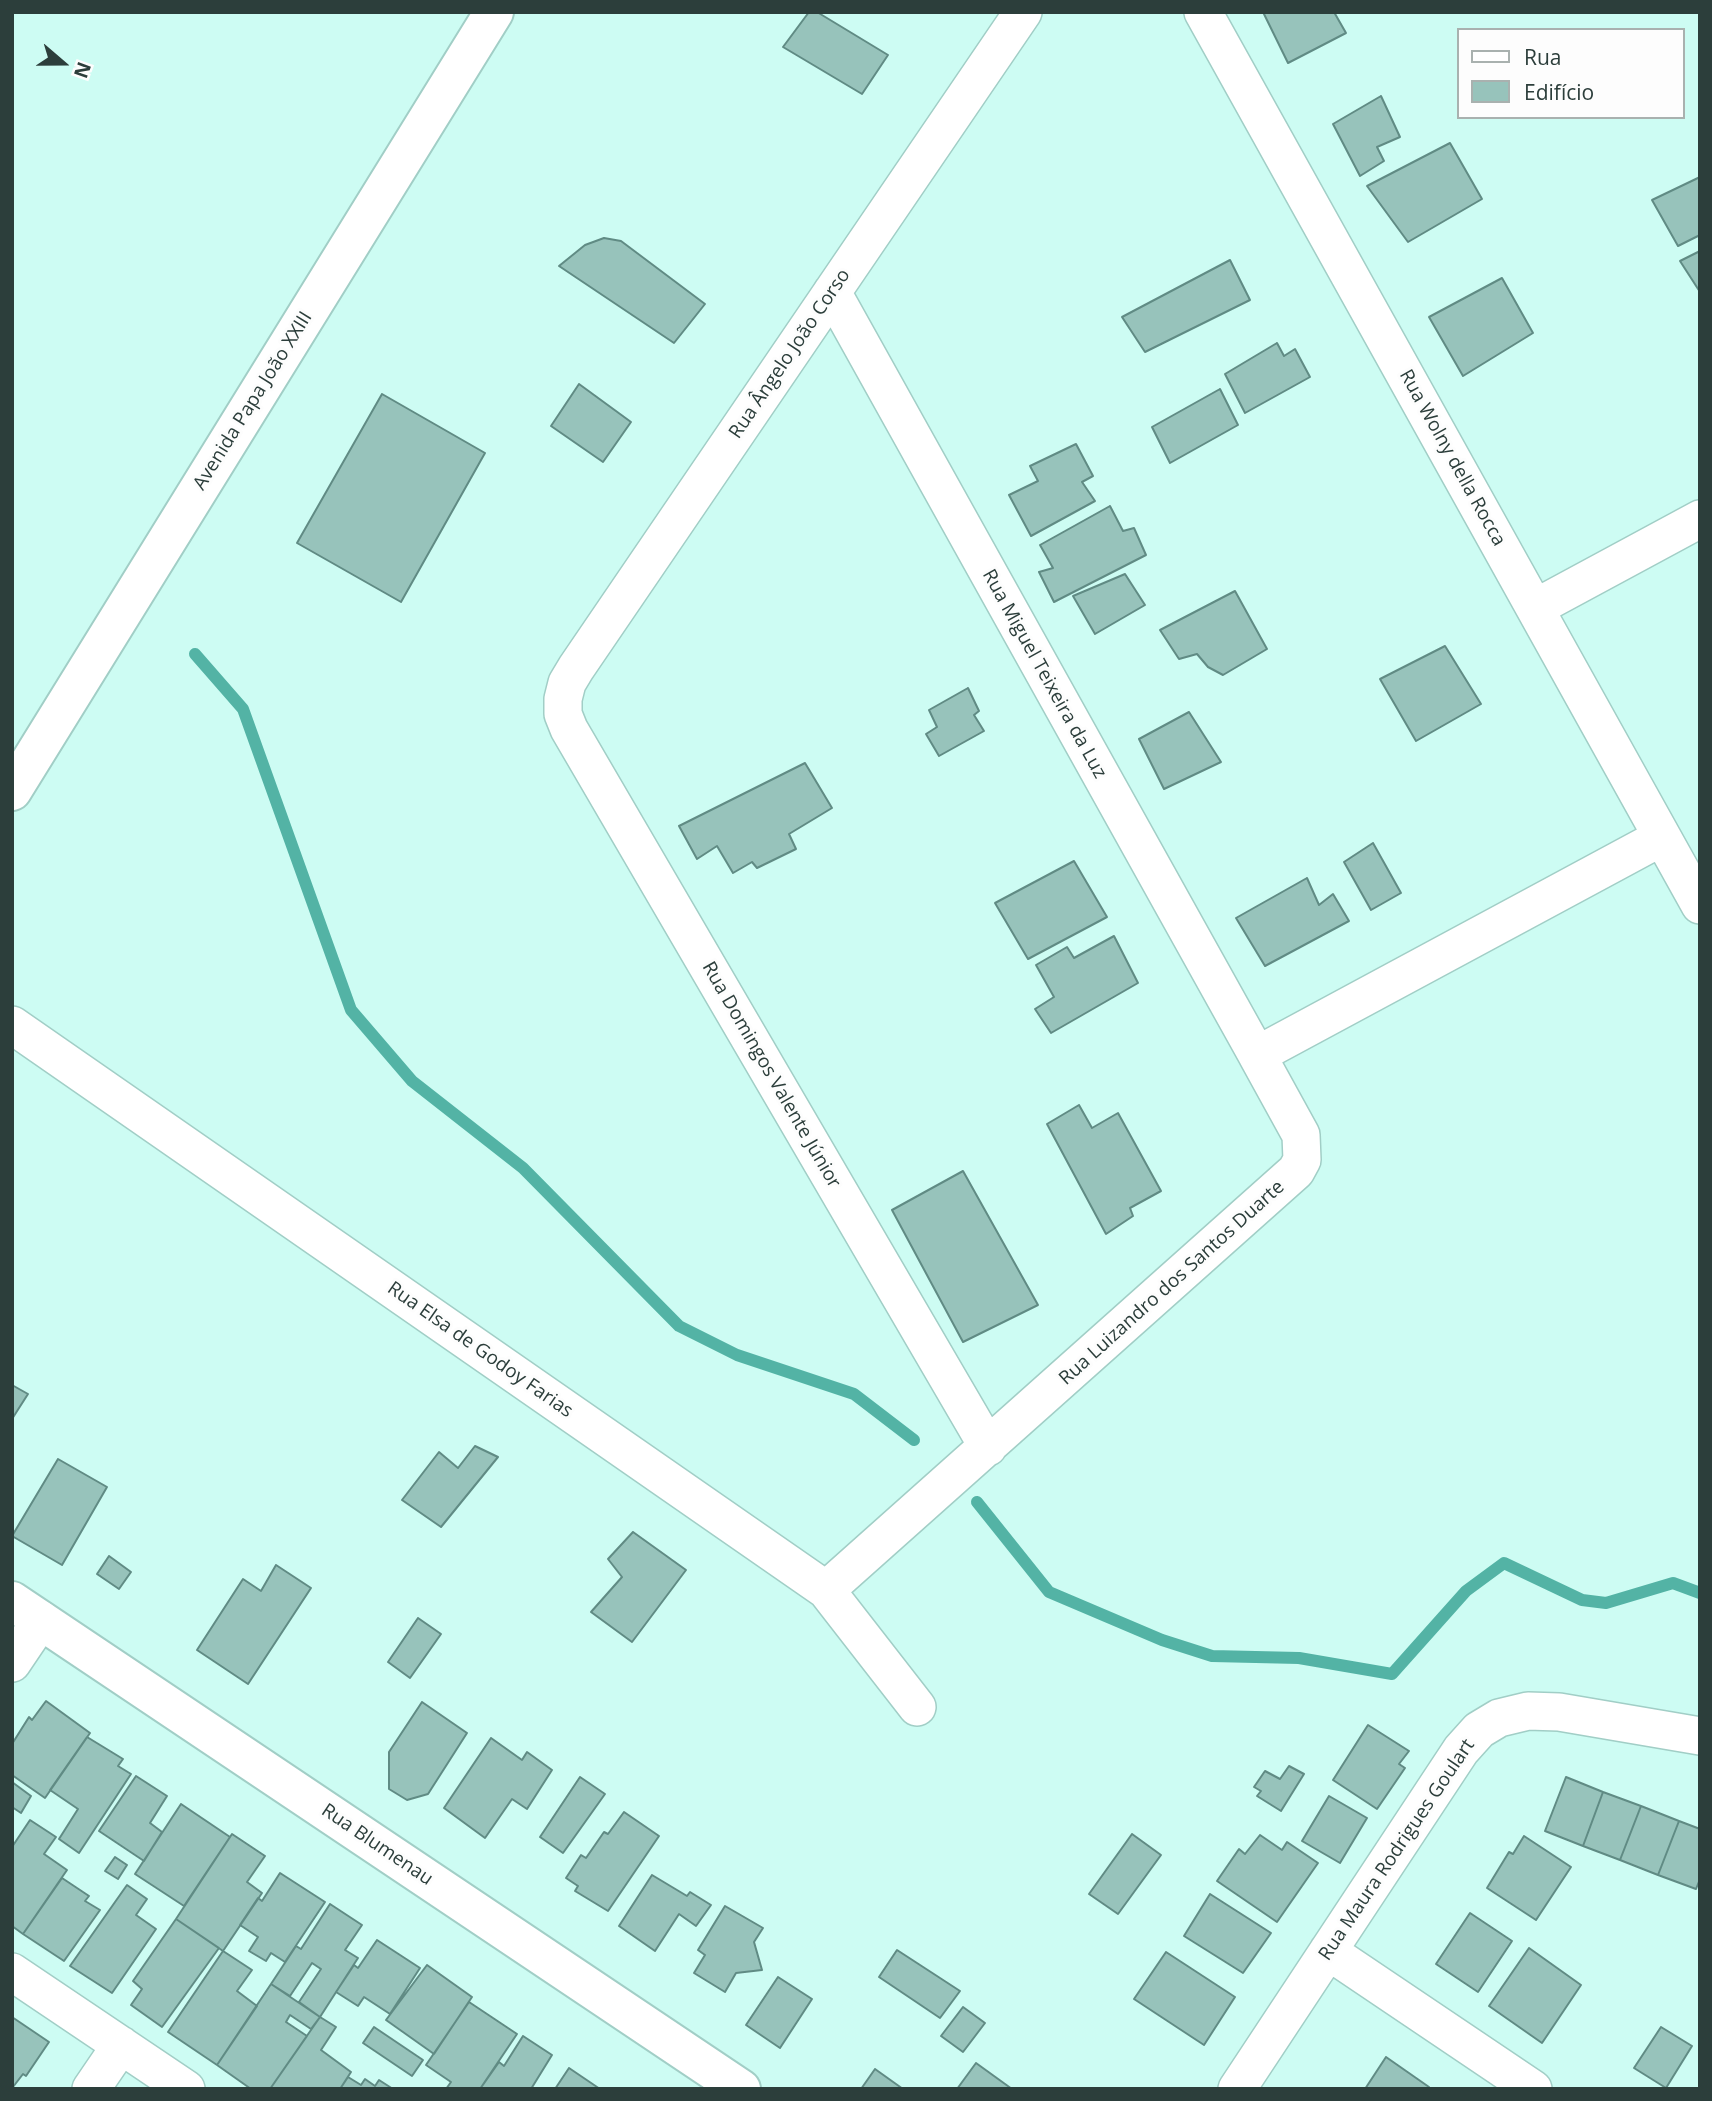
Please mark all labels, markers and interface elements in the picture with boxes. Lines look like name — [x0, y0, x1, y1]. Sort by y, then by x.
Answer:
north arrow — [28, 28, 98, 98]
legend — [1456, 28, 1684, 119]
text: Rua — [1524, 43, 1562, 71]
text: N — [68, 58, 98, 82]
text: Edifício — [1524, 78, 1594, 106]
street label: Rua Ângelo João Corso — [725, 265, 855, 443]
street label: Avenida Papa João XXIII — [189, 308, 317, 494]
street label: Rua Wolny della Rocca — [1394, 366, 1510, 550]
street label: Rua Miguel Teixeira da Luz — [977, 566, 1111, 782]
street label: Rua Domingos Valente Júnior — [697, 958, 845, 1192]
street label: Rua Luizandro dos Santos Duarte — [1055, 1176, 1289, 1390]
street label: Rua Elsa de Godoy Farias — [383, 1277, 577, 1423]
street label: Rua Maura Rodrigues Goulart — [1314, 1735, 1480, 1965]
street label: Rua Blumenau — [317, 1799, 437, 1891]

